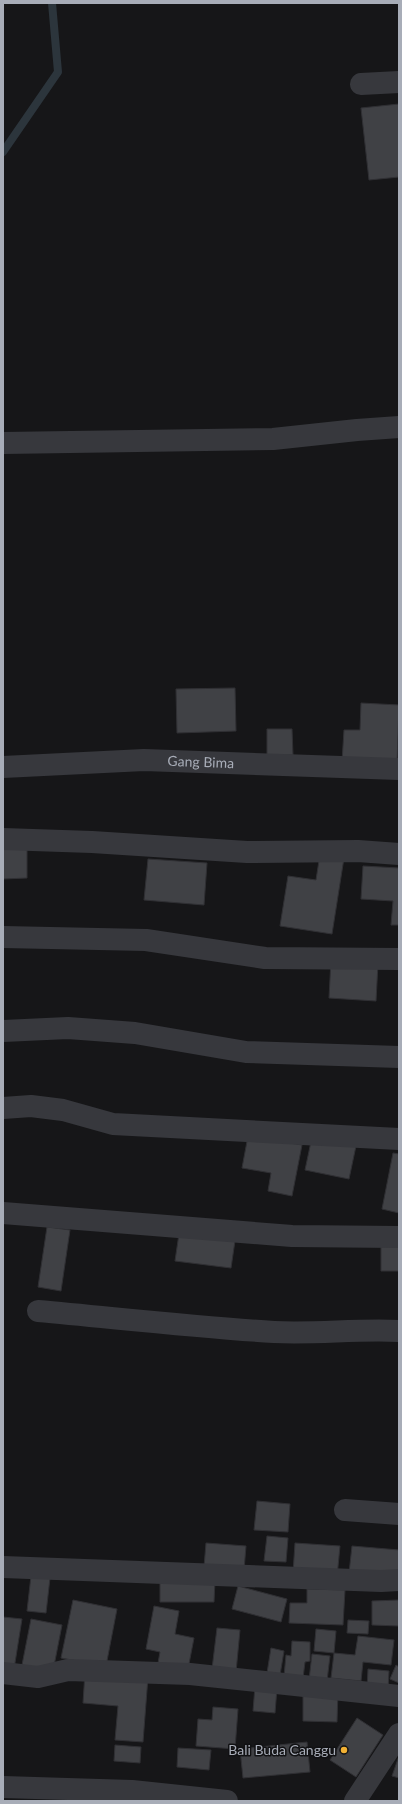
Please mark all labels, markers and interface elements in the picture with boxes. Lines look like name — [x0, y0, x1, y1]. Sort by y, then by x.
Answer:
street label: Gang Bima — [167, 752, 234, 771]
place label: Bali Buda Canggu — [228, 1741, 336, 1758]
marker: Bali Buda Canggu — [339, 1745, 349, 1755]

